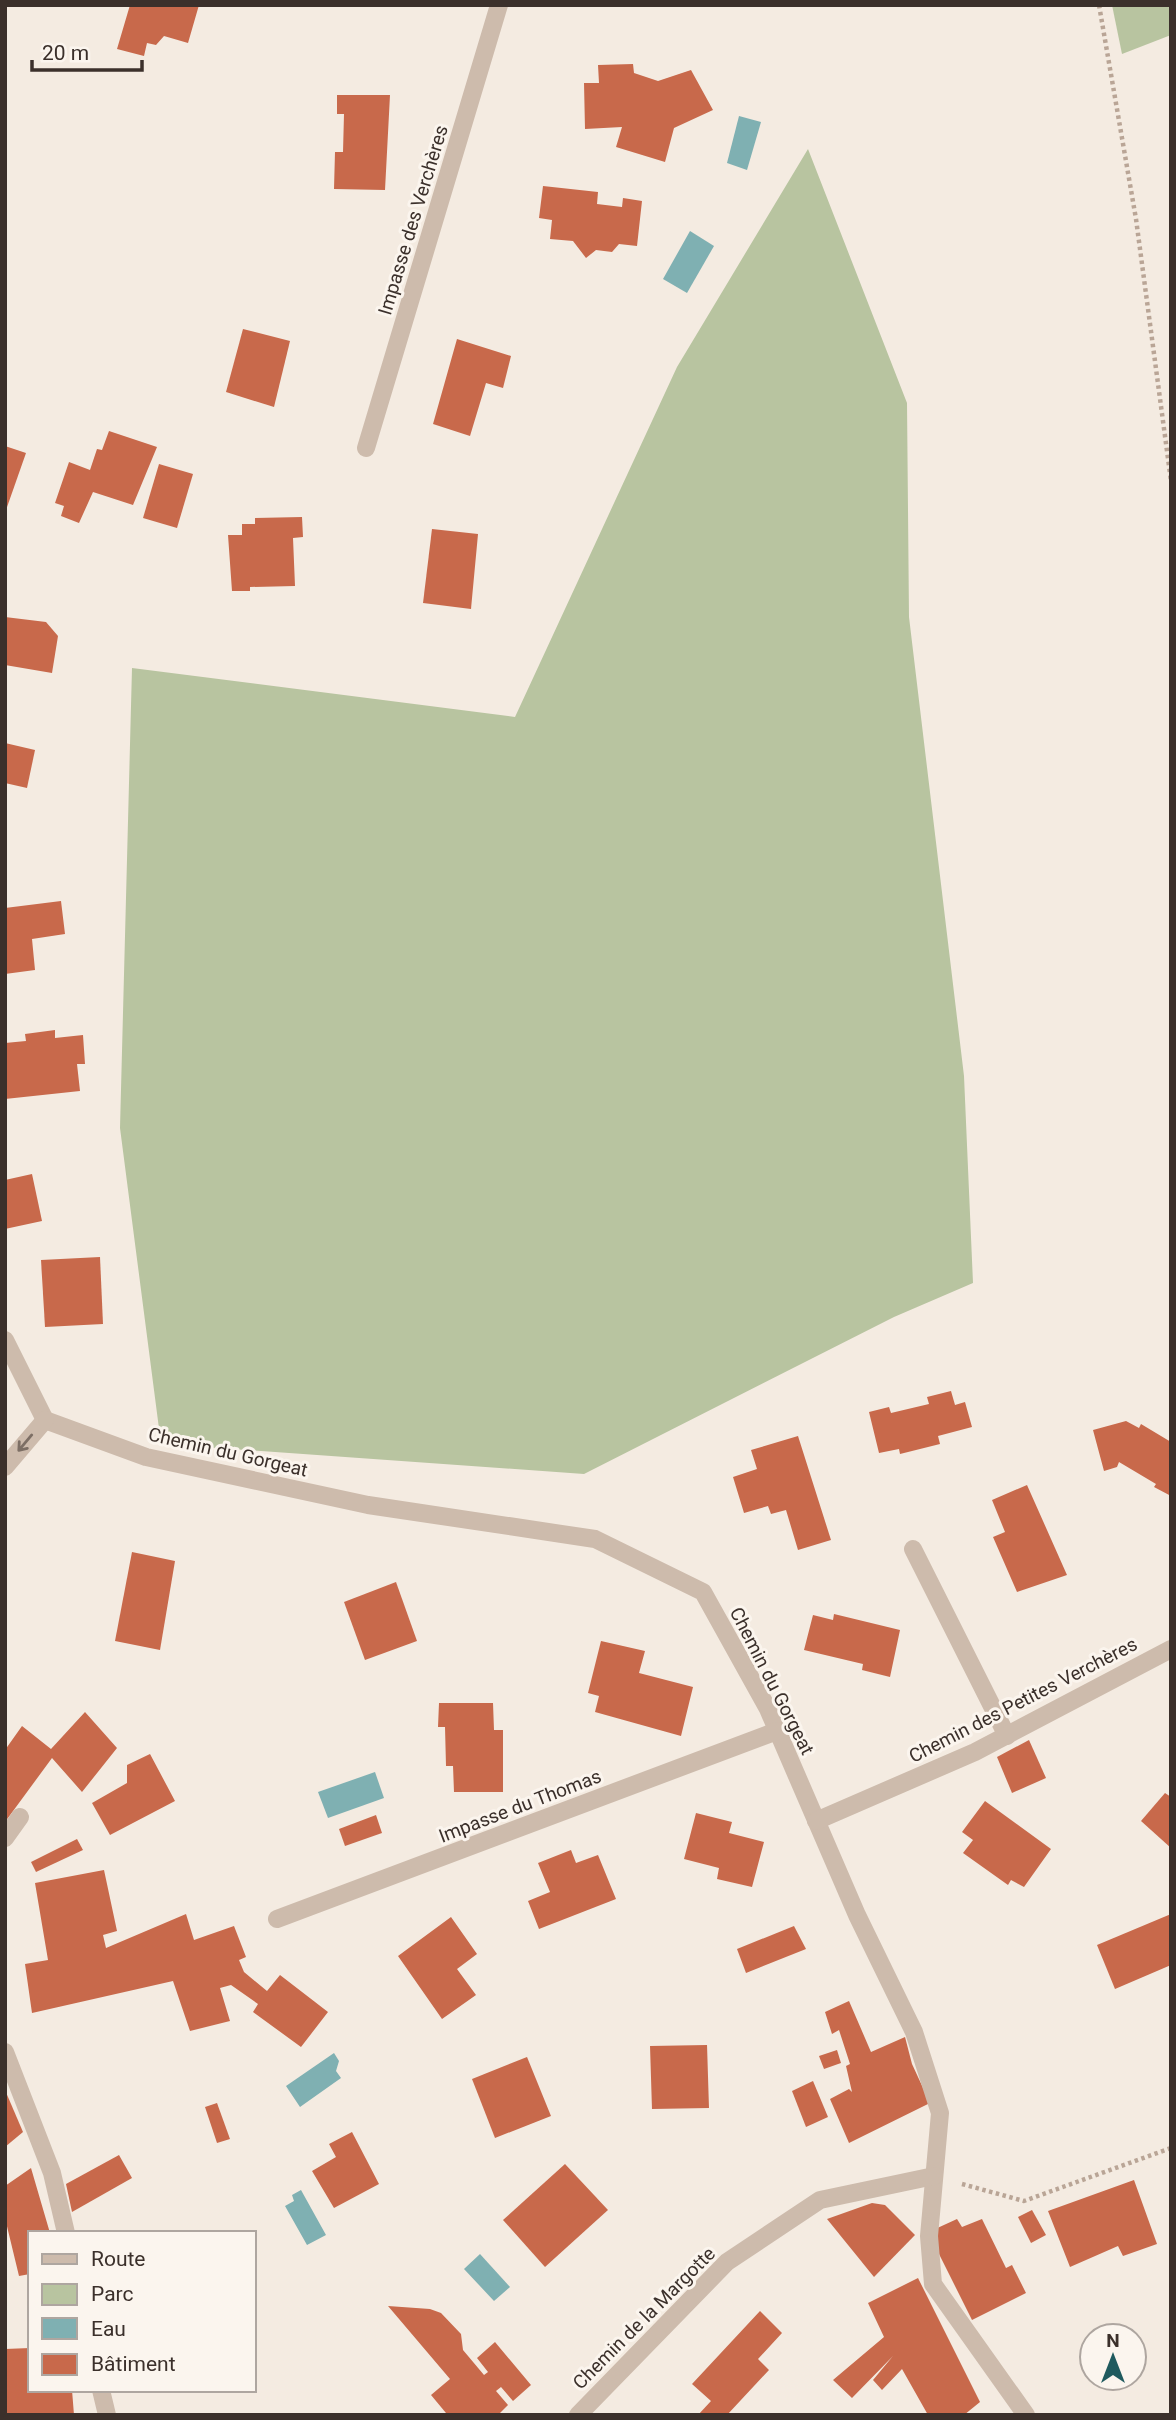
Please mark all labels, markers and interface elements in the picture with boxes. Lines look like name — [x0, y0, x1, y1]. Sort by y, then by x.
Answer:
scale bar — [32, 28, 142, 72]
text: 20 m — [42, 41, 89, 65]
street label: Impasse des Verchères — [373, 122, 453, 318]
street label: Chemin du Gorgeat — [146, 1423, 310, 1481]
one-way arrow — [17, 1434, 33, 1452]
street label: Chemin du Gorgeat — [725, 1603, 819, 1759]
street label: Chemin des Petites Verchères — [905, 1632, 1141, 1768]
street label: Impasse du Thomas — [435, 1764, 605, 1848]
legend — [28, 2231, 256, 2392]
street label: Chemin de la Margotte — [568, 2242, 720, 2394]
text: Route — [91, 2247, 146, 2271]
text: Parc — [91, 2282, 133, 2306]
text: Eau — [91, 2317, 126, 2341]
north arrow — [1078, 2322, 1148, 2392]
text: N — [1106, 2329, 1120, 2352]
text: Bâtiment — [91, 2352, 176, 2376]

